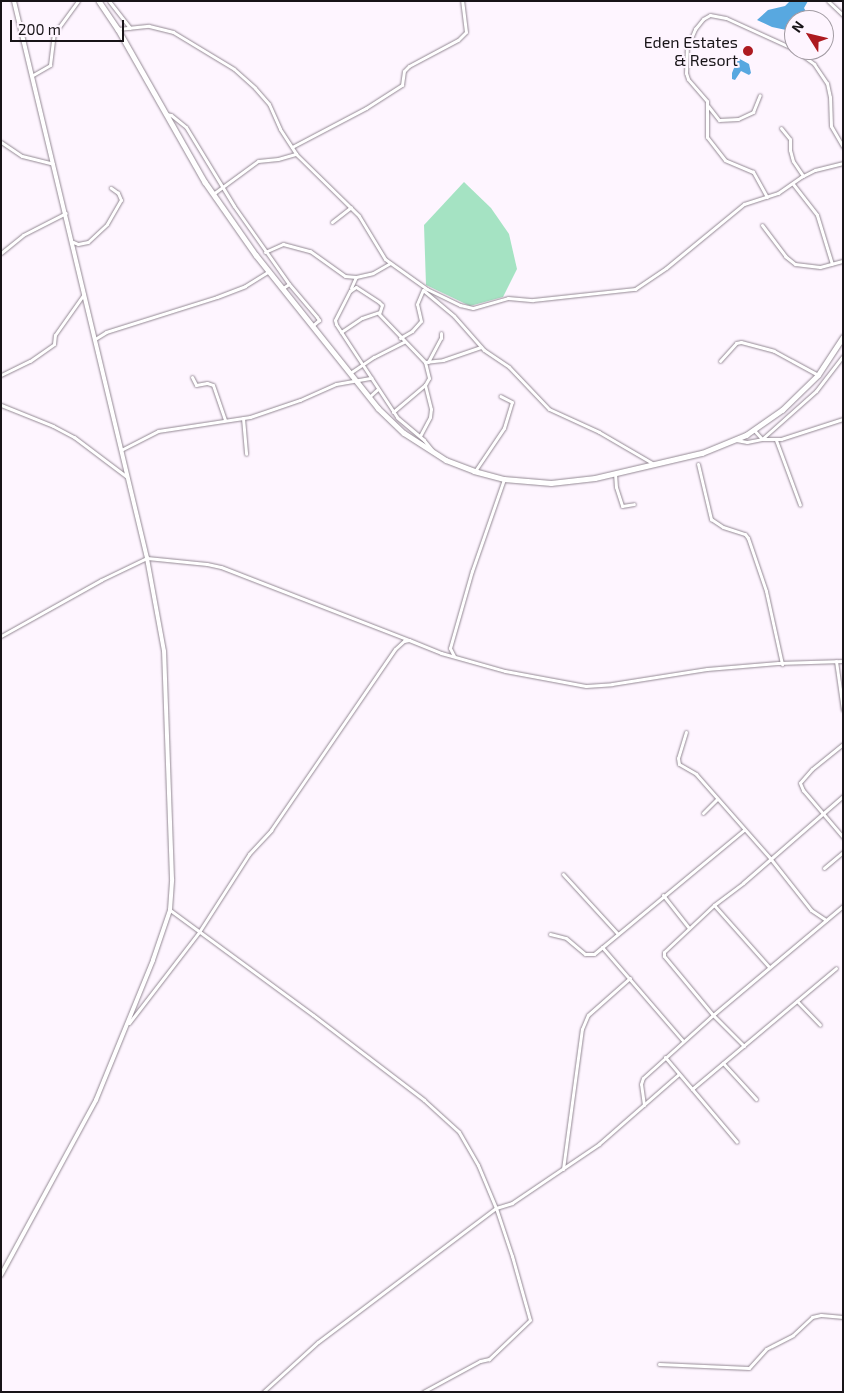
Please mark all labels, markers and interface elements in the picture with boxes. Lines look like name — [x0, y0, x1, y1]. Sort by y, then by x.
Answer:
scale bar — [12, 10, 126, 42]
north arrow — [784, 10, 834, 60]
text: N — [787, 17, 807, 36]
text: 200 m — [18, 20, 61, 38]
place label: Eden Estates & Resort — [644, 32, 738, 70]
marker: Eden Estates & Resort — [742, 45, 754, 57]

